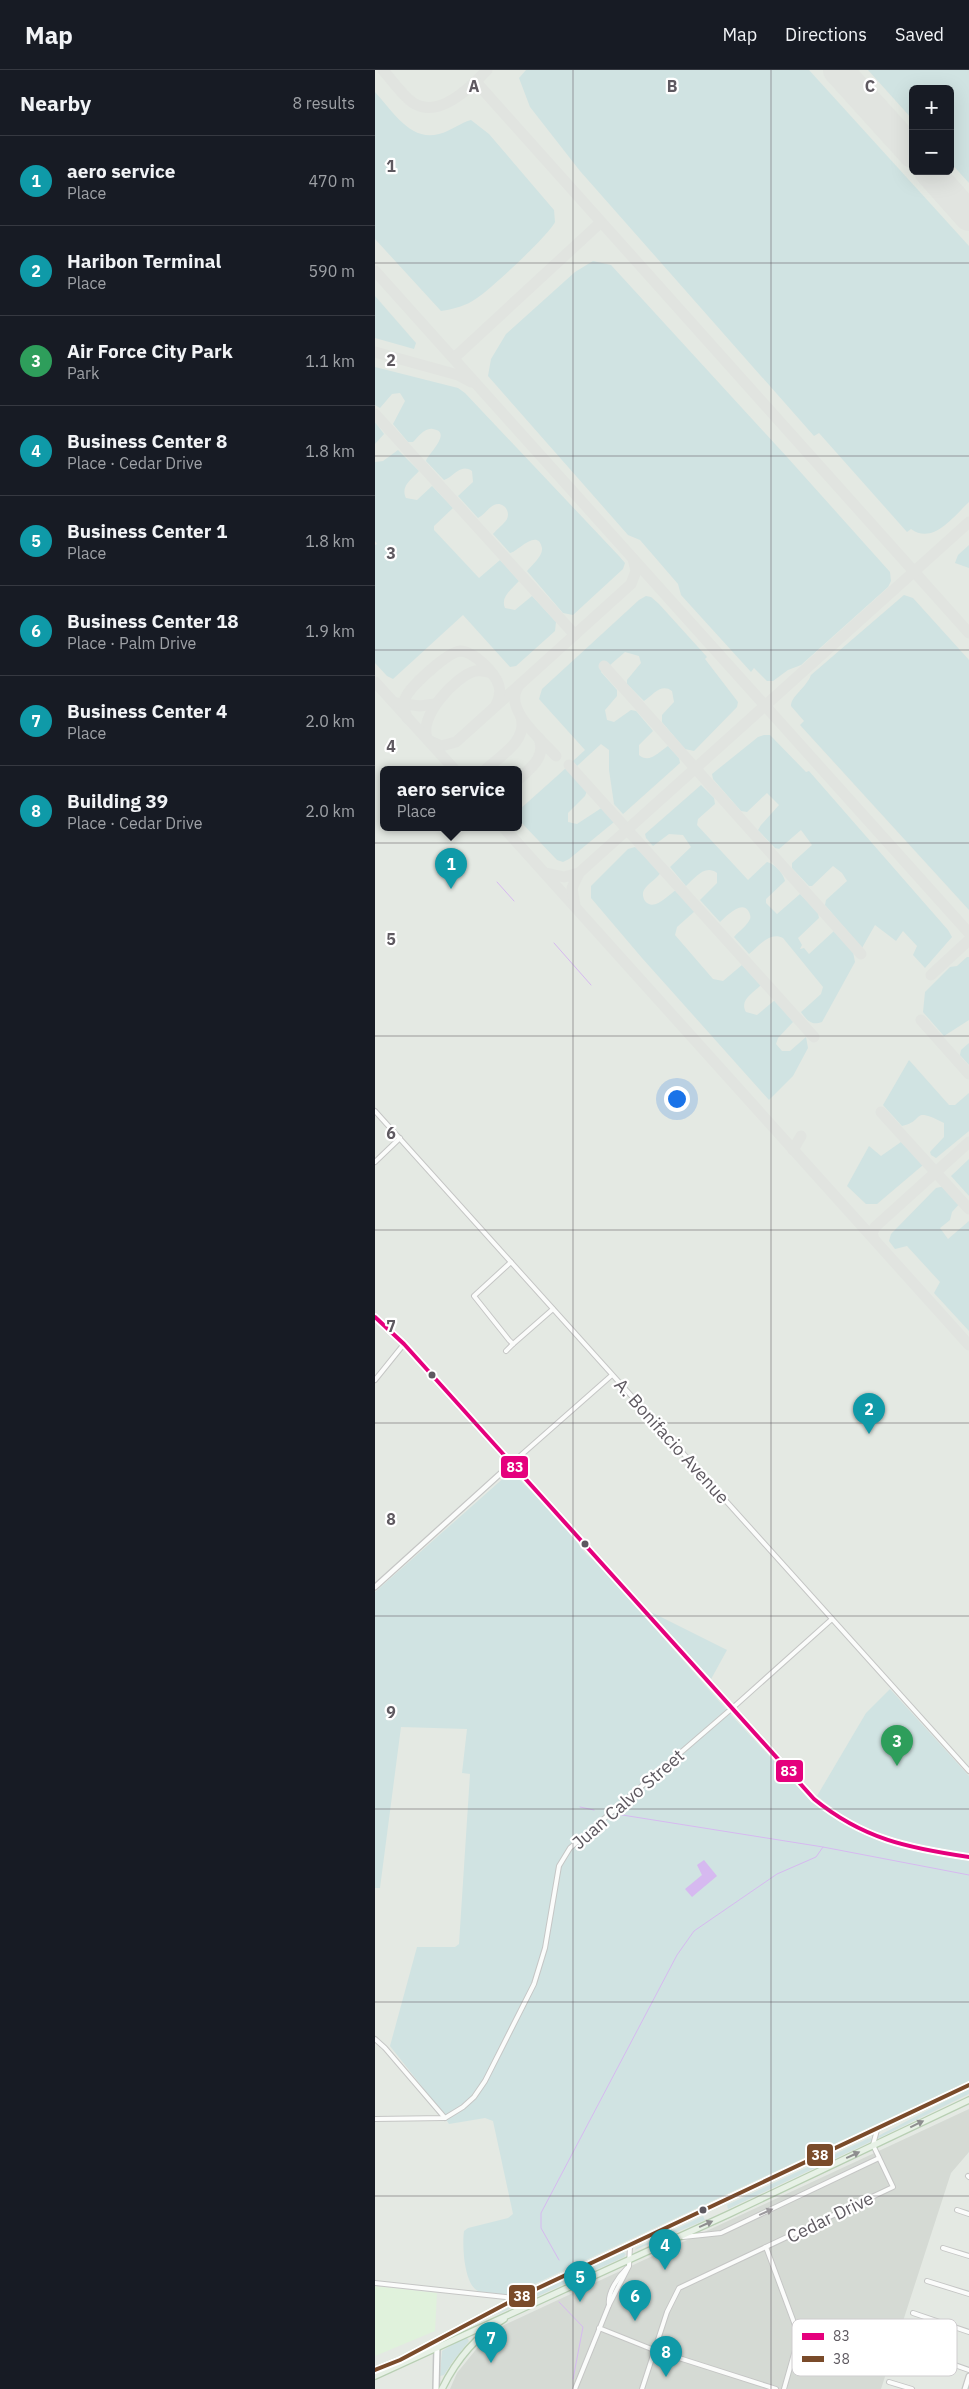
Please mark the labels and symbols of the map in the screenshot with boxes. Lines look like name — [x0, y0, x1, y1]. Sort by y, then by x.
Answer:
text: A — [469, 76, 480, 96]
text: B — [667, 76, 678, 96]
text: C — [865, 76, 875, 96]
text: 1 — [386, 156, 396, 176]
text: 2 — [386, 350, 396, 370]
text: 3 — [386, 543, 396, 563]
text: 4 — [386, 736, 396, 756]
pin: 1 — [435, 848, 467, 889]
text: 5 — [386, 929, 396, 949]
your location — [664, 1086, 690, 1112]
text: 6 — [386, 1123, 396, 1143]
text: 7 — [386, 1316, 396, 1336]
unlabelled marker — [427, 1370, 437, 1380]
street label: A. Bonifacio Avenue — [610, 1374, 734, 1509]
pin: 2 — [853, 1393, 885, 1434]
line badge: 83 — [500, 1455, 529, 1479]
text: 83 — [507, 1458, 523, 1476]
text: 8 — [386, 1509, 396, 1529]
unlabelled marker — [580, 1539, 590, 1549]
text: 9 — [386, 1702, 396, 1722]
pin: 3 — [881, 1725, 913, 1766]
street label: Juan Calvo Street — [567, 1744, 689, 1854]
line badge: 83 — [775, 1759, 804, 1783]
text: 83 — [781, 1762, 797, 1780]
one-way arrow — [910, 2120, 924, 2128]
line badge: 38 — [806, 2143, 834, 2167]
text: 38 — [812, 2146, 828, 2164]
one-way arrow — [846, 2151, 860, 2159]
street label: Cedar Drive — [783, 2186, 877, 2248]
unlabelled marker — [698, 2205, 708, 2215]
one-way arrow — [759, 2208, 773, 2216]
one-way arrow — [699, 2220, 713, 2228]
pin: 4 — [649, 2229, 681, 2270]
pin: 5 — [564, 2261, 596, 2302]
pin: 6 — [619, 2280, 651, 2321]
line badge: 38 — [508, 2284, 536, 2308]
text: 38 — [514, 2287, 530, 2305]
legend — [792, 2319, 957, 2376]
pin: 7 — [475, 2322, 507, 2363]
text: 83 — [833, 2327, 850, 2345]
pin: 8 — [650, 2336, 682, 2377]
text: 38 — [833, 2350, 850, 2368]

